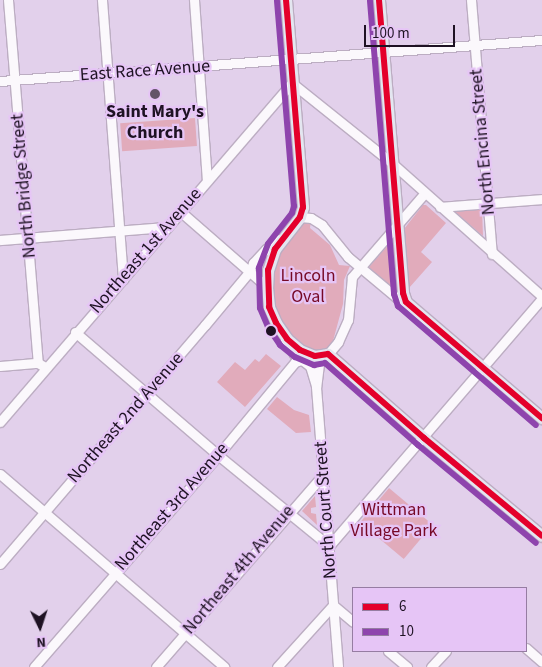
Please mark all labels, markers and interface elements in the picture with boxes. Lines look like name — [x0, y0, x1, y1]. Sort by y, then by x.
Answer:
scale bar — [367, 15, 458, 47]
text: 100 m — [372, 23, 410, 44]
street label: East Race Avenue — [79, 56, 211, 86]
street label: North Encina Street — [466, 68, 500, 216]
marker: Saint Mary's Church — [149, 88, 161, 100]
place label: Saint Mary's Church — [106, 102, 204, 144]
street label: North Bridge Street — [7, 113, 41, 259]
street label: Northeast 1st Avenue — [86, 184, 206, 318]
park label: Lincoln Oval — [280, 266, 336, 308]
unlabelled marker — [266, 326, 276, 336]
street label: Northeast 2nd Avenue — [63, 348, 189, 488]
street label: Northeast 3rd Avenue — [111, 439, 233, 575]
street label: North Court Street — [310, 440, 342, 580]
park label: Wittman Village Park — [351, 500, 437, 542]
street label: Northeast 4th Avenue — [179, 501, 299, 639]
legend — [352, 587, 527, 652]
text: 6 — [399, 596, 406, 617]
north arrow — [15, 602, 65, 652]
text: 10 — [399, 621, 414, 642]
text: N — [36, 632, 46, 652]

